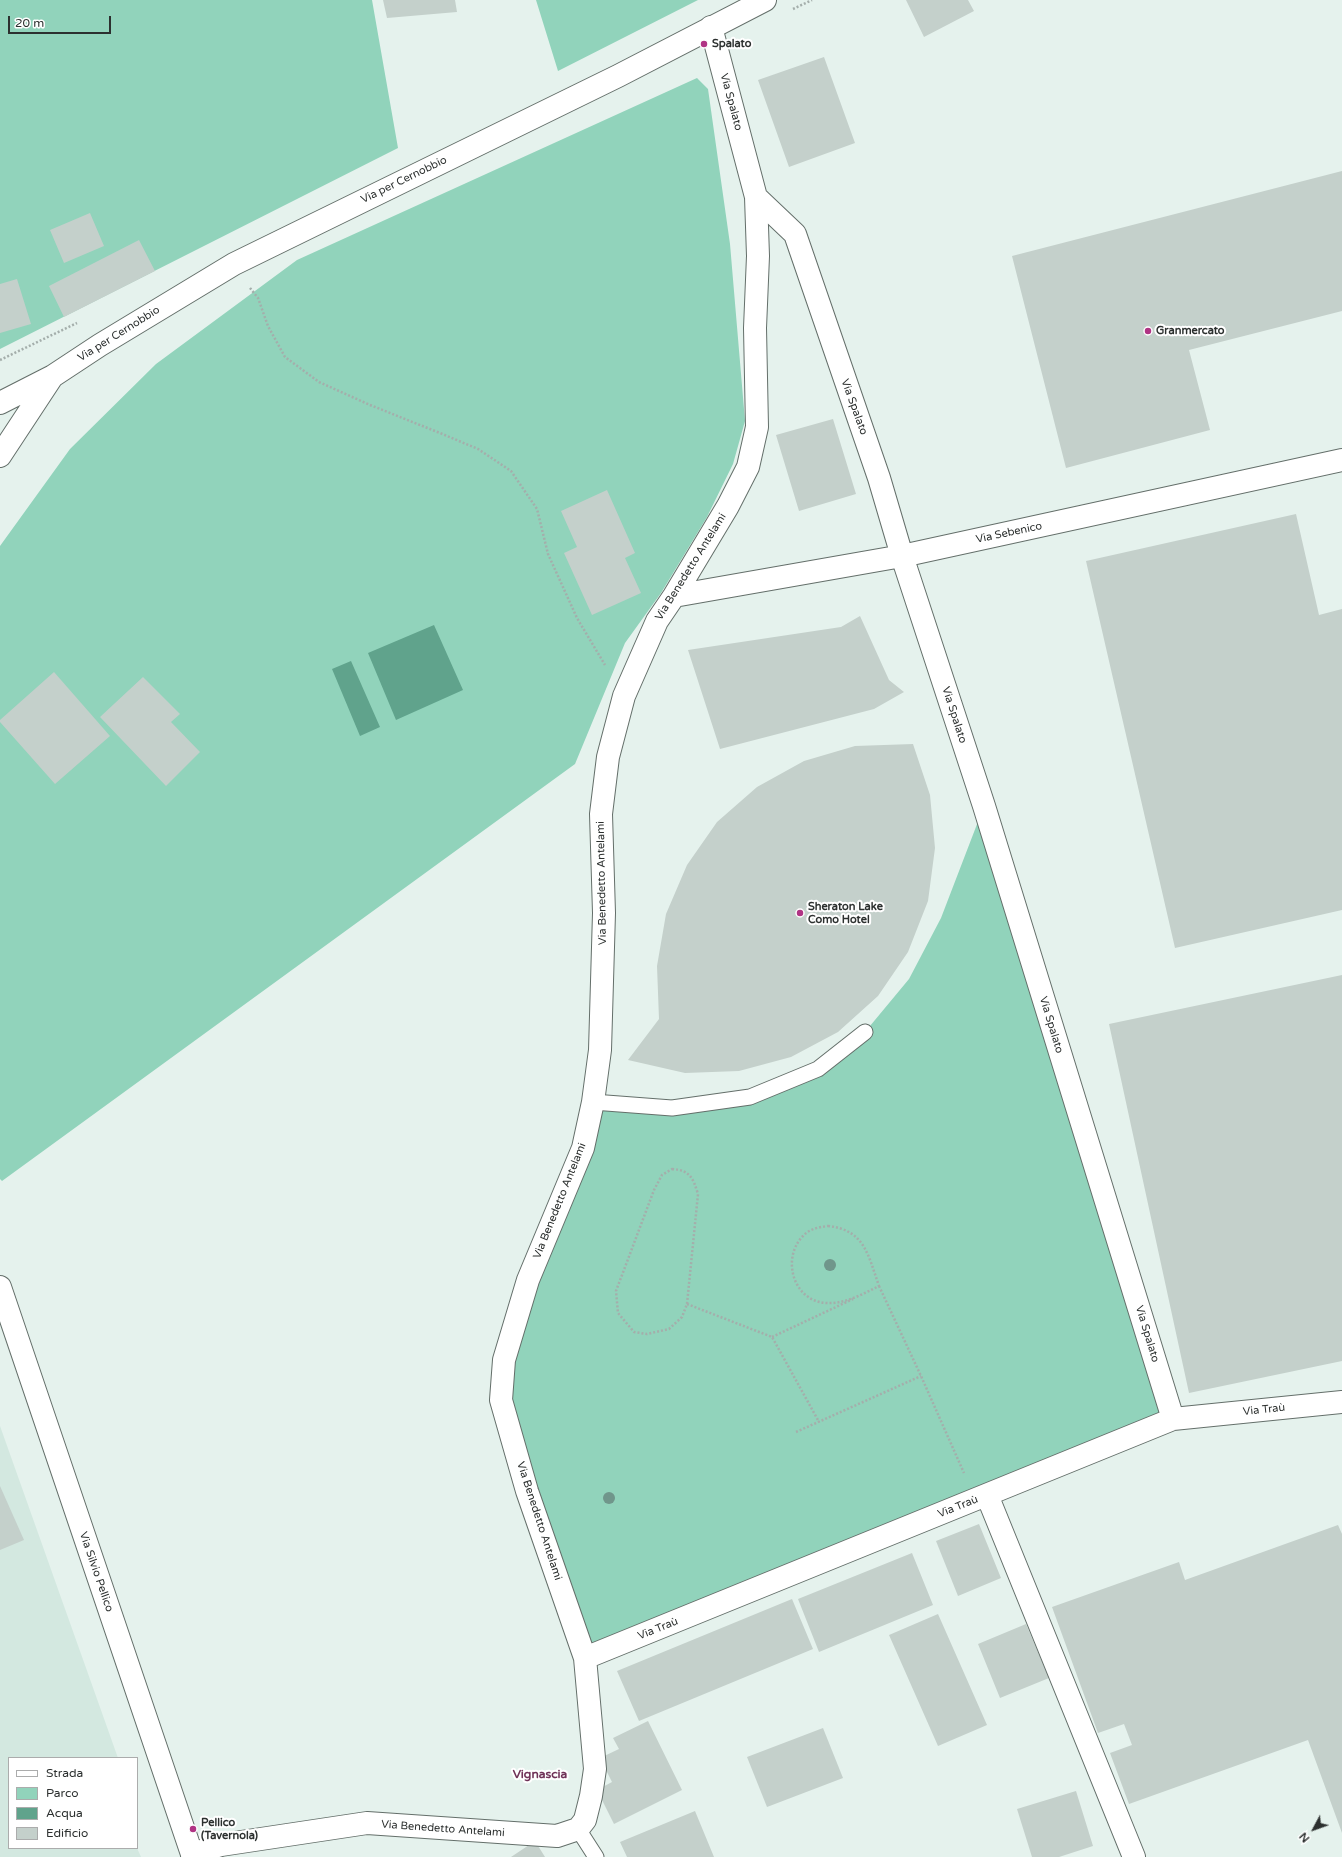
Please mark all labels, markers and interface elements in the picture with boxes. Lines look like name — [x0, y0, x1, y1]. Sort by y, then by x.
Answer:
scale bar — [10, 8, 113, 34]
text: 20 m — [15, 16, 44, 30]
place label: Spalato — [712, 37, 751, 51]
marker: Spalato — [699, 39, 709, 49]
street label: Via Spalato — [717, 72, 745, 132]
street label: Via per Cernobbio — [359, 153, 449, 207]
street label: Via per Cernobbio — [76, 303, 162, 365]
place label: Granmercato — [1156, 324, 1225, 338]
marker: Granmercato — [1143, 326, 1153, 336]
street label: Via Spalato — [838, 377, 870, 437]
street label: Via Benedetto Antelami — [653, 511, 729, 623]
street label: Via Sebenico — [975, 520, 1043, 546]
street label: Via Spalato — [939, 685, 969, 745]
street label: Via Benedetto Antelami — [594, 821, 610, 945]
place label: Sheraton Lake Como Hotel — [808, 900, 883, 926]
marker: Sheraton Lake Como Hotel — [795, 908, 805, 918]
street label: Via Spalato — [1036, 995, 1066, 1055]
street label: Via Benedetto Antelami — [531, 1141, 589, 1261]
street label: Via Spalato — [1132, 1304, 1162, 1364]
street label: Via Traù — [1242, 1401, 1286, 1419]
street label: Via Benedetto Antelami — [514, 1460, 564, 1582]
street label: Via Traù — [936, 1493, 980, 1521]
street label: Via Silvio Pellico — [76, 1530, 116, 1614]
street label: Via Traù — [636, 1615, 680, 1643]
legend — [8, 1757, 138, 1849]
text: Strada — [46, 1766, 83, 1780]
district label: Vignascia — [513, 1768, 567, 1782]
text: Parco — [46, 1786, 79, 1800]
text: Acqua — [46, 1806, 83, 1820]
north arrow — [1294, 1809, 1334, 1849]
place label: Pellico (Tavernola) — [201, 1816, 258, 1842]
street label: Via Benedetto Antelami — [381, 1818, 505, 1840]
marker: Pellico (Tavernola) — [188, 1824, 198, 1834]
text: Edificio — [46, 1826, 88, 1840]
text: N — [1297, 1830, 1312, 1845]

